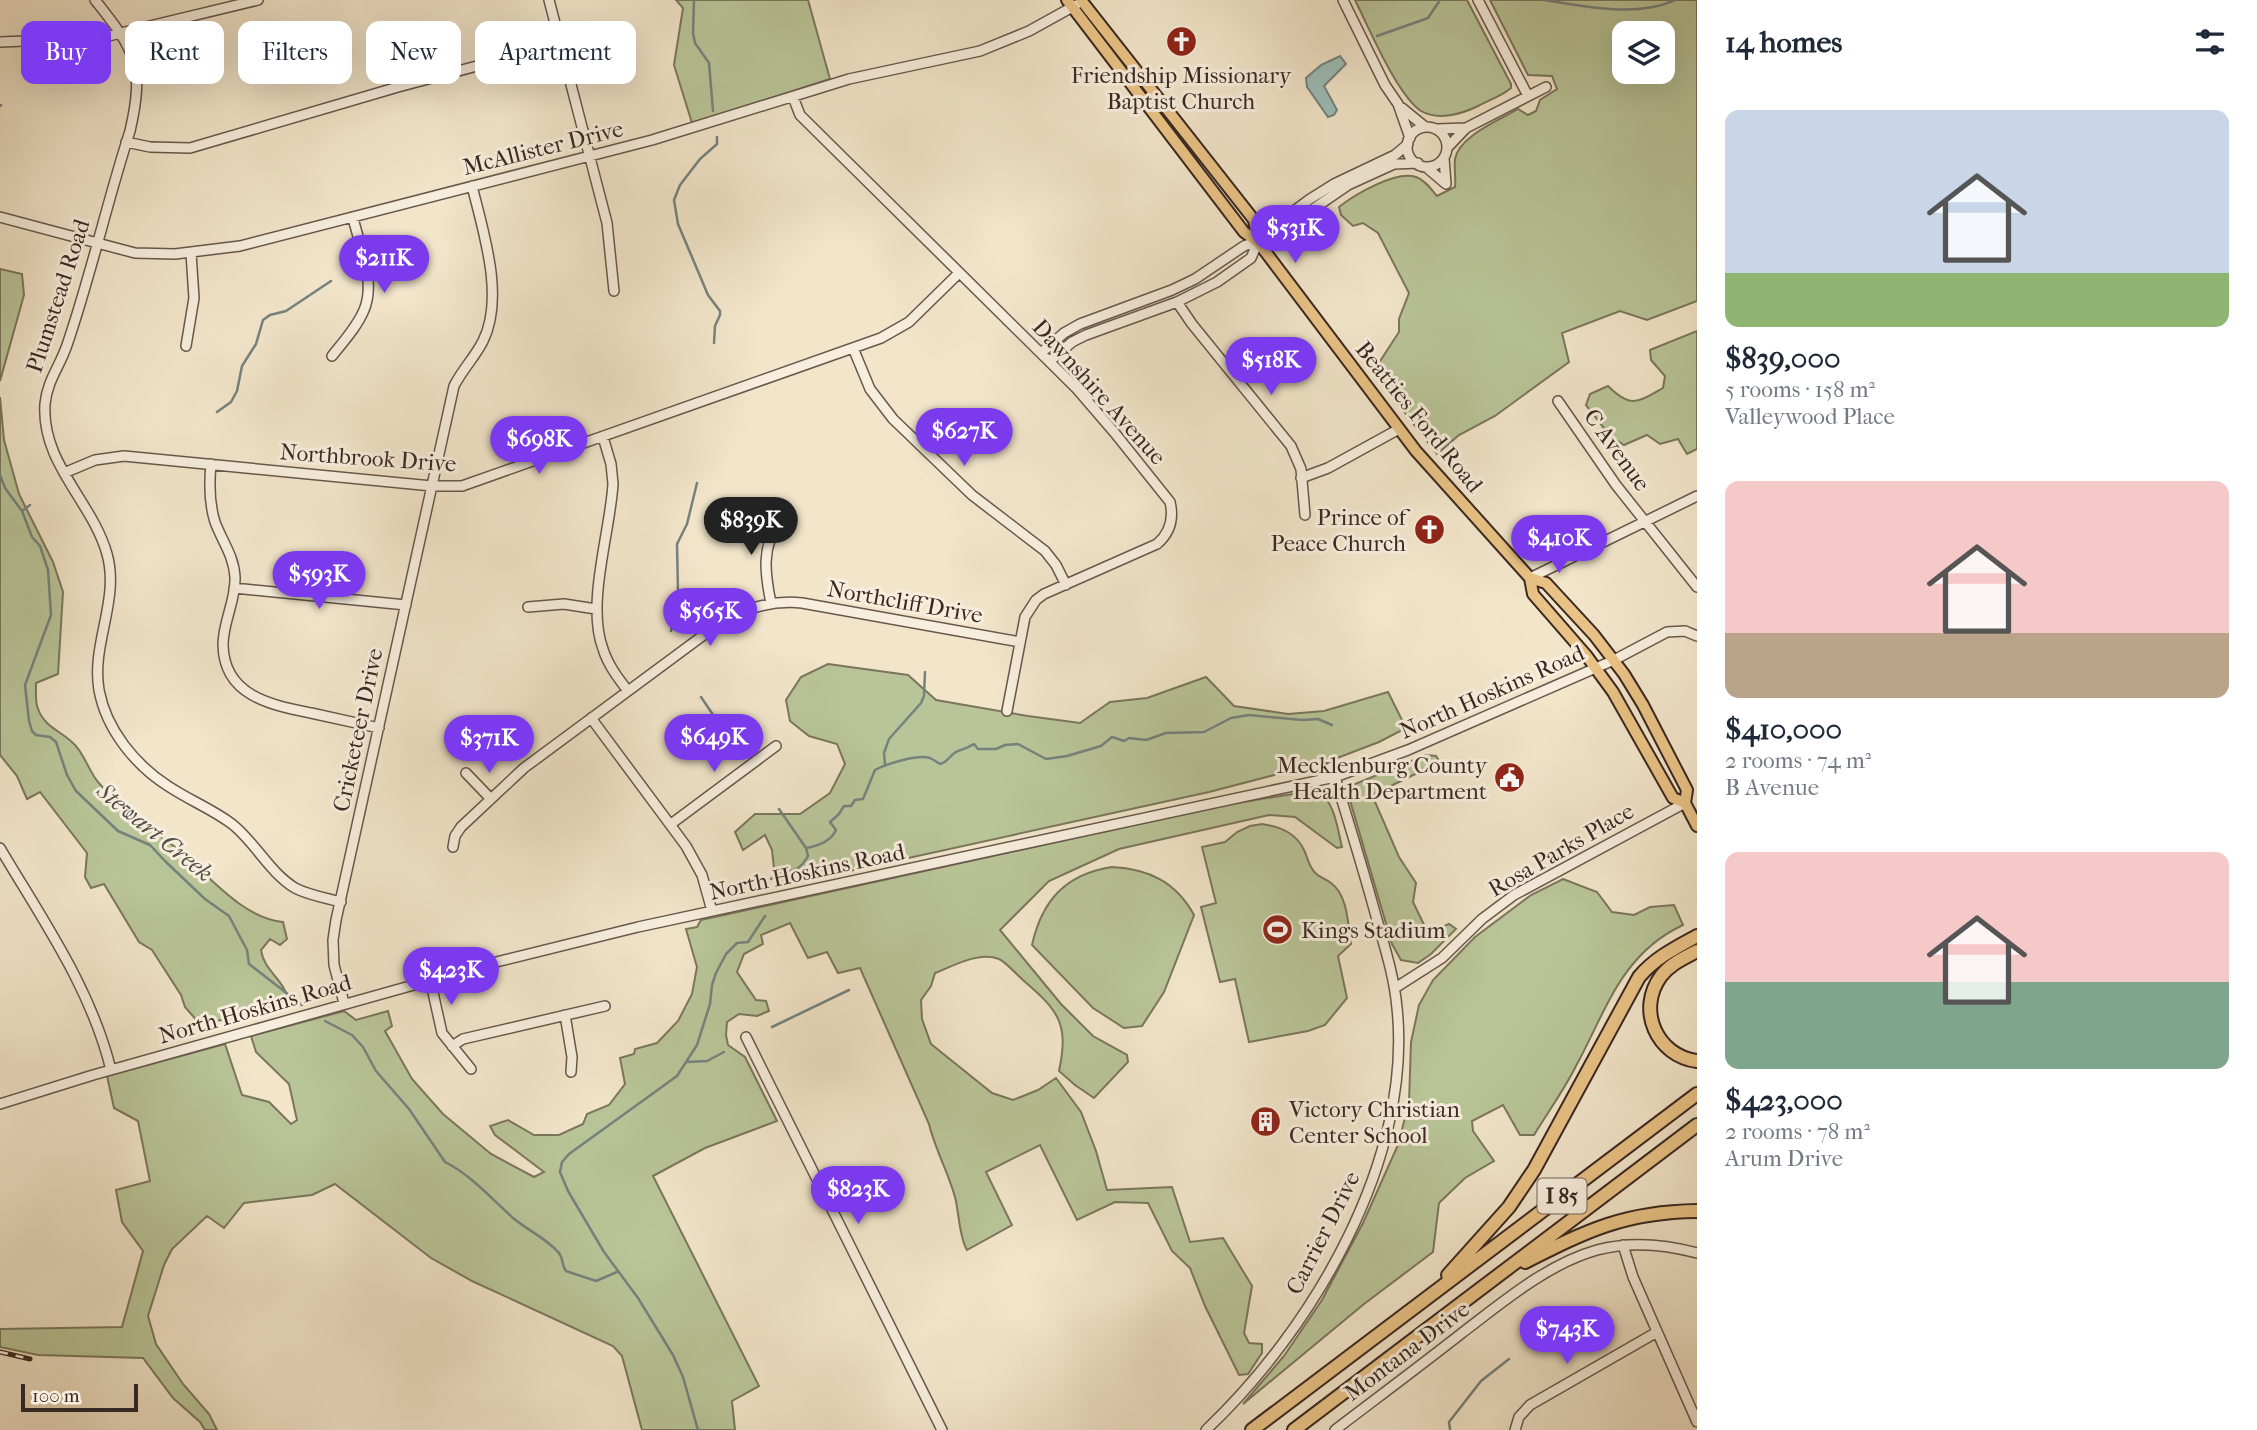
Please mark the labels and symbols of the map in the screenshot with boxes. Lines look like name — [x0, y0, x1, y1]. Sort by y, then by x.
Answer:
church icon: Friendship Missionary Baptist Church — [1164, 24, 1198, 58]
place label: Friendship Missionary Baptist Church — [1071, 62, 1292, 115]
street label: McAllister Drive — [460, 115, 626, 181]
pin: $531K — [1246, 205, 1344, 265]
street label: Plumstead Road — [21, 215, 96, 376]
pin: $211K — [335, 236, 433, 295]
street label: Dawnshire Avenue — [1027, 314, 1171, 470]
street label: Beatties Ford Road — [1350, 336, 1489, 498]
pin: $518K — [1222, 338, 1320, 397]
street label: C Avenue — [1578, 404, 1656, 496]
pin: $627K — [915, 408, 1013, 468]
pin: $698K — [490, 416, 588, 476]
street label: Northbrook Drive — [279, 438, 457, 478]
pin: $839K — [702, 498, 800, 557]
place label: Prince of Peace Church — [1270, 504, 1410, 557]
church icon: Prince of Peace Church — [1412, 513, 1446, 547]
pin: $410K — [1510, 516, 1608, 575]
pin: $593K — [270, 552, 368, 611]
street label: Northcliff Drive — [825, 575, 985, 629]
pin: $565K — [661, 588, 759, 648]
street label: North Hoskins Road — [1396, 639, 1589, 745]
street label: Cricketeer Drive — [327, 646, 389, 814]
pin: $649K — [665, 714, 763, 774]
pin: $371K — [440, 716, 538, 775]
place label: Mecklenburg County Health Department — [1277, 752, 1488, 805]
public building icon: Mecklenburg County Health Department — [1493, 761, 1527, 795]
water label: Stewart Creek — [91, 776, 219, 887]
street label: Rosa Parks Place — [1483, 797, 1639, 903]
street label: North Hoskins Road — [707, 838, 908, 906]
sports icon: Kings Stadium — [1261, 913, 1295, 947]
place label: Kings Stadium — [1301, 917, 1446, 944]
pin: $423K — [402, 948, 500, 1007]
street label: North Hoskins Road — [156, 968, 355, 1049]
place label: Victory Christian Center School — [1288, 1096, 1460, 1149]
building icon: Victory Christian Center School — [1249, 1105, 1283, 1139]
pin: $823K — [809, 1166, 907, 1226]
street label: Carrier Drive — [1280, 1167, 1366, 1299]
road number: I 85 — [1538, 1178, 1586, 1214]
street label: Montana Drive — [1339, 1295, 1475, 1407]
pin: $743K — [1518, 1306, 1616, 1366]
scale bar — [21, 1381, 138, 1413]

